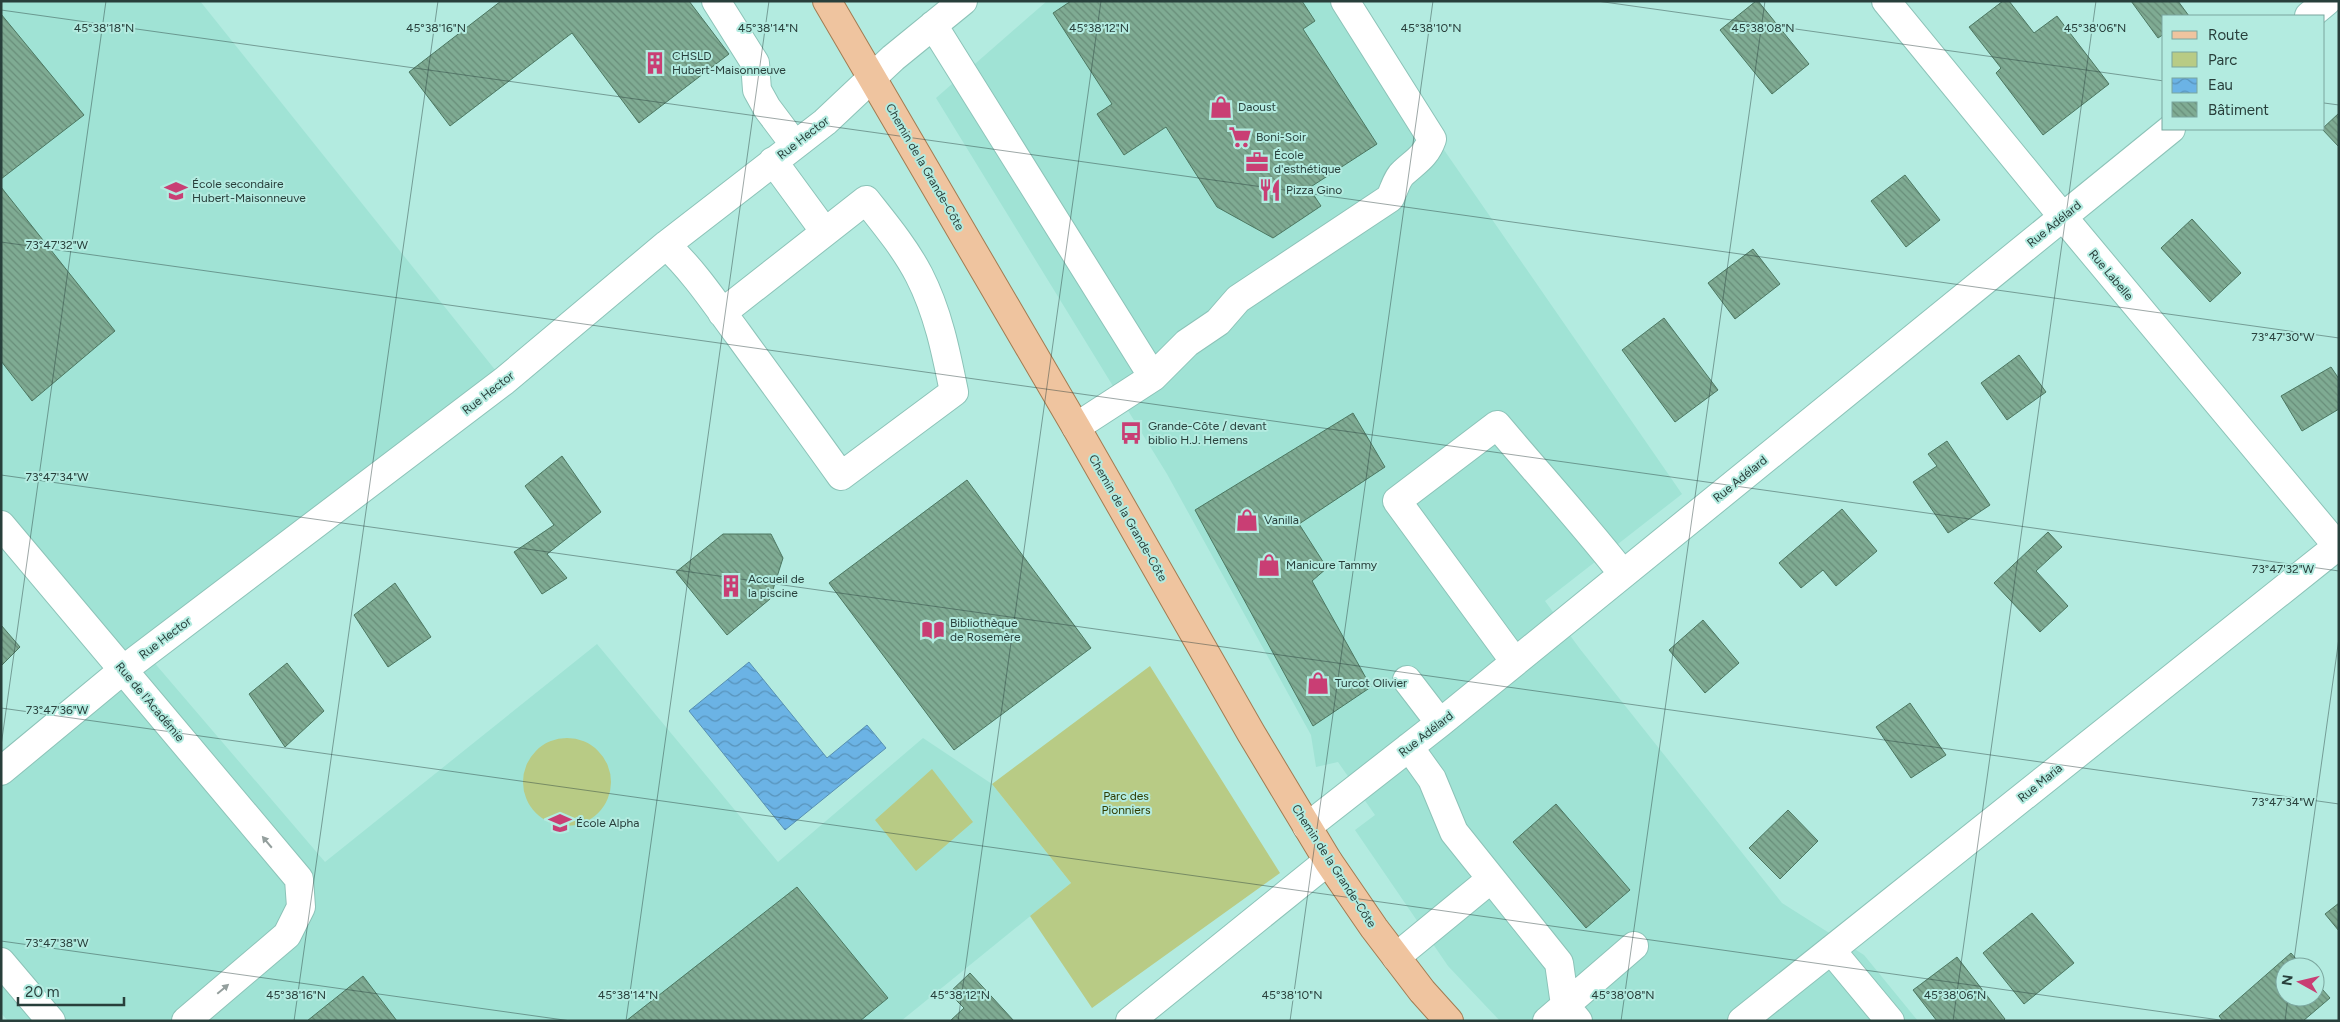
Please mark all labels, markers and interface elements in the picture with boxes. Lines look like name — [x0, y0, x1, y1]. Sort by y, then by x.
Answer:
legend — [2162, 15, 2325, 130]
text: 45°38'18"N — [74, 21, 134, 35]
text: 45°38'16"N — [406, 21, 466, 35]
text: 45°38'14"N — [738, 21, 798, 35]
text: 45°38'12"N — [1069, 21, 1129, 35]
text: 45°38'10"N — [1401, 21, 1461, 35]
text: 45°38'08"N — [1731, 21, 1795, 35]
text: 45°38'06"N — [2064, 21, 2126, 35]
text: Route — [2208, 26, 2248, 44]
place label: CHSLD Hubert-Maisonneuve — [672, 49, 786, 77]
building icon: CHSLD Hubert-Maisonneuve — [642, 50, 668, 76]
text: Parc — [2208, 51, 2237, 69]
text: Eau — [2208, 76, 2233, 94]
shop icon: Daoust — [1208, 94, 1234, 120]
place label: Daoust — [1238, 100, 1277, 114]
street label: Chemin de la Grande-Côte — [883, 101, 967, 233]
text: Bâtiment — [2208, 101, 2269, 119]
street label: Rue Hector — [775, 114, 831, 162]
supermarket icon: Boni-Soir — [1227, 124, 1253, 150]
place label: Boni-Soir — [1256, 130, 1306, 144]
place label: École d'esthétique — [1274, 148, 1341, 176]
office icon: École d'esthétique — [1244, 149, 1270, 175]
place label: École secondaire Hubert-Maisonneuve — [192, 177, 306, 205]
restaurant icon: Pizza Gino — [1257, 177, 1283, 203]
school or university icon: École secondaire Hubert-Maisonneuve — [163, 178, 189, 204]
place label: Pizza Gino — [1286, 183, 1342, 197]
street label: Rue Adélard — [2024, 198, 2084, 250]
text: 73°47'32"W — [26, 238, 89, 252]
street label: Rue Labelle — [2086, 247, 2136, 303]
text: 73°47'30"W — [2251, 330, 2315, 344]
street label: Rue Hector — [460, 369, 516, 417]
place label: Grande-Côte / devant biblio H.J. Hemens — [1148, 419, 1267, 447]
bus stop icon: Grande-Côte / devant biblio H.J. Hemens — [1118, 420, 1144, 446]
street label: Chemin de la Grande-Côte — [1086, 452, 1170, 584]
street label: Rue Adélard — [1710, 453, 1770, 505]
text: 73°47'34"W — [25, 470, 89, 484]
shop icon: Vanilla — [1234, 507, 1260, 533]
place label: Vanilla — [1264, 513, 1299, 527]
shop icon: Manicure Tammy — [1256, 552, 1282, 578]
place label: Manicure Tammy — [1286, 558, 1378, 572]
text: 73°47'32"W — [2252, 562, 2315, 576]
place label: Accueil de la piscine — [748, 572, 805, 600]
building icon: Accueil de la piscine — [718, 573, 744, 599]
street label: Rue Hector — [136, 614, 194, 662]
place label: Bibliothèque de Rosemère — [950, 616, 1021, 644]
library icon: Bibliothèque de Rosemère — [920, 617, 946, 643]
street label: Rue de l'Académie — [113, 660, 188, 745]
shop icon: Turcot Olivier — [1305, 670, 1331, 696]
place label: Turcot Olivier — [1335, 676, 1407, 690]
text: 73°47'36"W — [26, 703, 89, 717]
street label: Rue Adélard — [1396, 708, 1456, 760]
street label: Rue Maria — [2015, 761, 2065, 805]
park label: Parc des Pionniers — [1101, 789, 1151, 817]
text: 73°47'34"W — [2251, 795, 2315, 809]
street label: Chemin de la Grande-Côte — [1289, 802, 1379, 931]
school or university icon: École Alpha — [547, 810, 573, 836]
place label: École Alpha — [576, 816, 639, 830]
one-way arrow — [262, 835, 273, 848]
text: 73°47'38"W — [26, 936, 89, 950]
north arrow — [2275, 957, 2325, 1007]
scale bar — [18, 974, 124, 1006]
text: N — [2278, 974, 2297, 987]
text: 20 m — [25, 983, 59, 1001]
one-way arrow — [217, 984, 230, 995]
text: 45°38'16"N — [266, 988, 326, 1002]
text: 45°38'14"N — [598, 988, 658, 1002]
text: 45°38'12"N — [930, 988, 990, 1002]
text: 45°38'10"N — [1262, 988, 1322, 1002]
text: 45°38'08"N — [1591, 988, 1655, 1002]
text: 45°38'06"N — [1924, 988, 1986, 1002]

